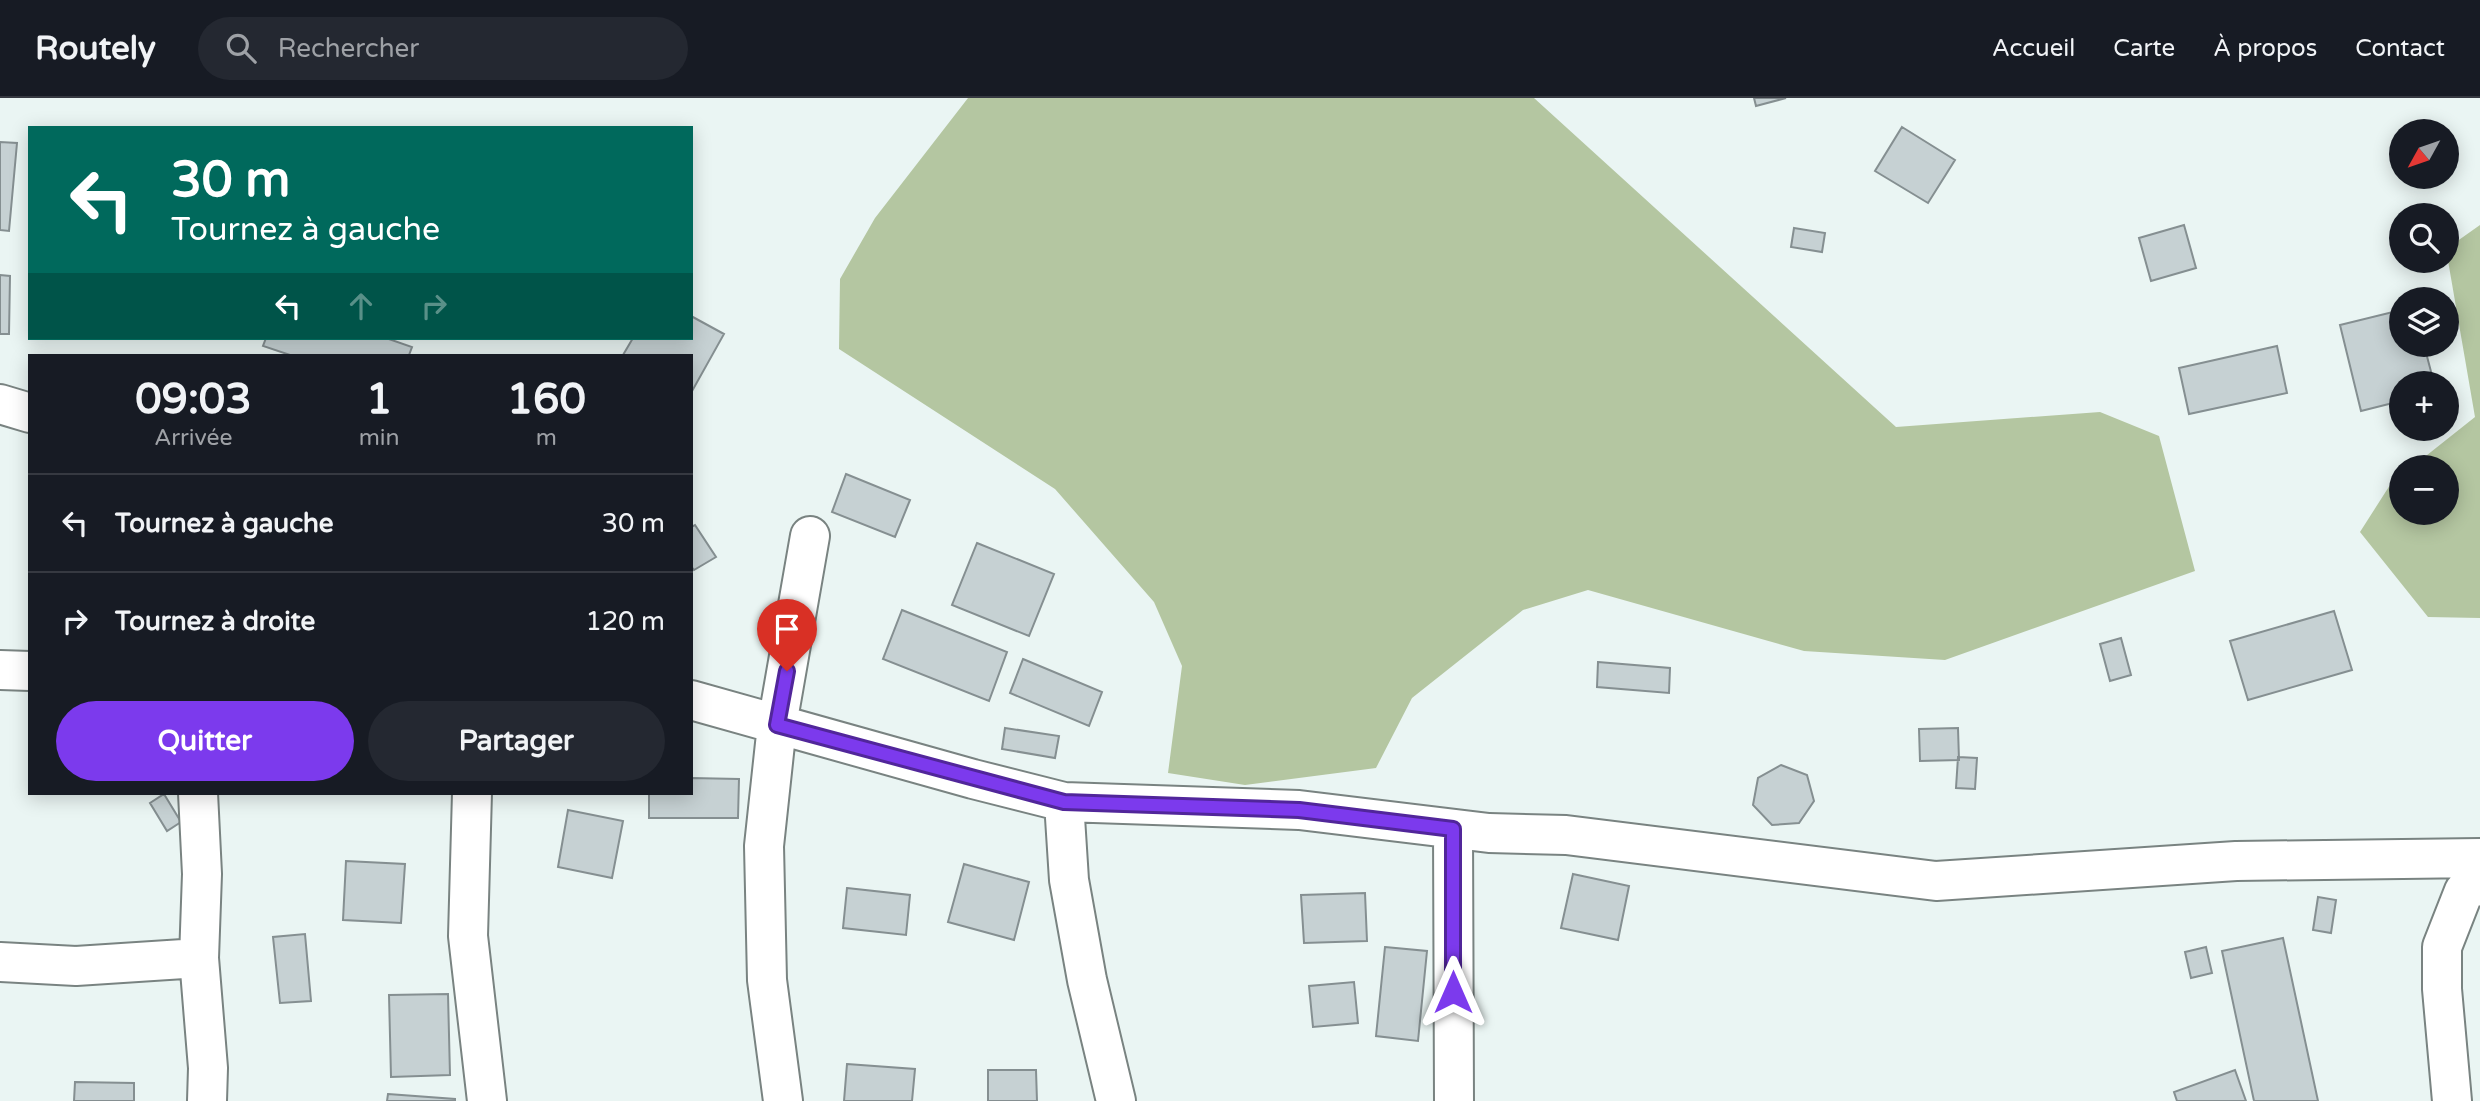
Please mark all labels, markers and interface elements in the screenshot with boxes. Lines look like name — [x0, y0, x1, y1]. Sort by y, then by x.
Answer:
search box — [198, 17, 688, 80]
text: Routely — [35, 29, 156, 68]
icon: search — [222, 29, 260, 67]
text: Rechercher — [278, 33, 419, 64]
text: Accueil — [1992, 34, 2075, 63]
text: Carte — [2113, 34, 2175, 63]
text: À propos — [2213, 34, 2317, 63]
text: Contact — [2355, 34, 2445, 63]
north arrow — [2389, 119, 2459, 189]
map controls — [2389, 119, 2459, 525]
text: 30 m — [171, 151, 290, 210]
icon: left — [56, 154, 147, 245]
button: search — [2389, 203, 2459, 273]
text: Tournez à gauche — [171, 211, 440, 249]
icon: left — [269, 287, 307, 325]
icon: ahead — [342, 287, 380, 325]
icon: right — [415, 287, 453, 325]
button: layers — [2389, 287, 2459, 357]
button: + — [2389, 371, 2459, 441]
text: 09:03 — [135, 374, 252, 425]
text: 1 — [366, 374, 392, 425]
text: 160 — [507, 374, 586, 425]
text: Arrivée — [154, 424, 233, 452]
text: min — [359, 424, 400, 452]
text: m — [536, 424, 557, 452]
button: − — [2389, 455, 2459, 525]
icon: left — [56, 504, 94, 542]
text: Tournez à gauche — [115, 508, 334, 539]
text: 30 m — [602, 508, 665, 539]
pin — [757, 599, 817, 671]
icon: right — [56, 602, 94, 640]
text: Tournez à droite — [115, 606, 315, 637]
text: 120 m — [585, 606, 665, 637]
icon: arrive — [768, 610, 806, 648]
button: Quitter — [56, 701, 354, 781]
button: Partager — [368, 701, 665, 781]
position arrow — [1416, 955, 1490, 1029]

